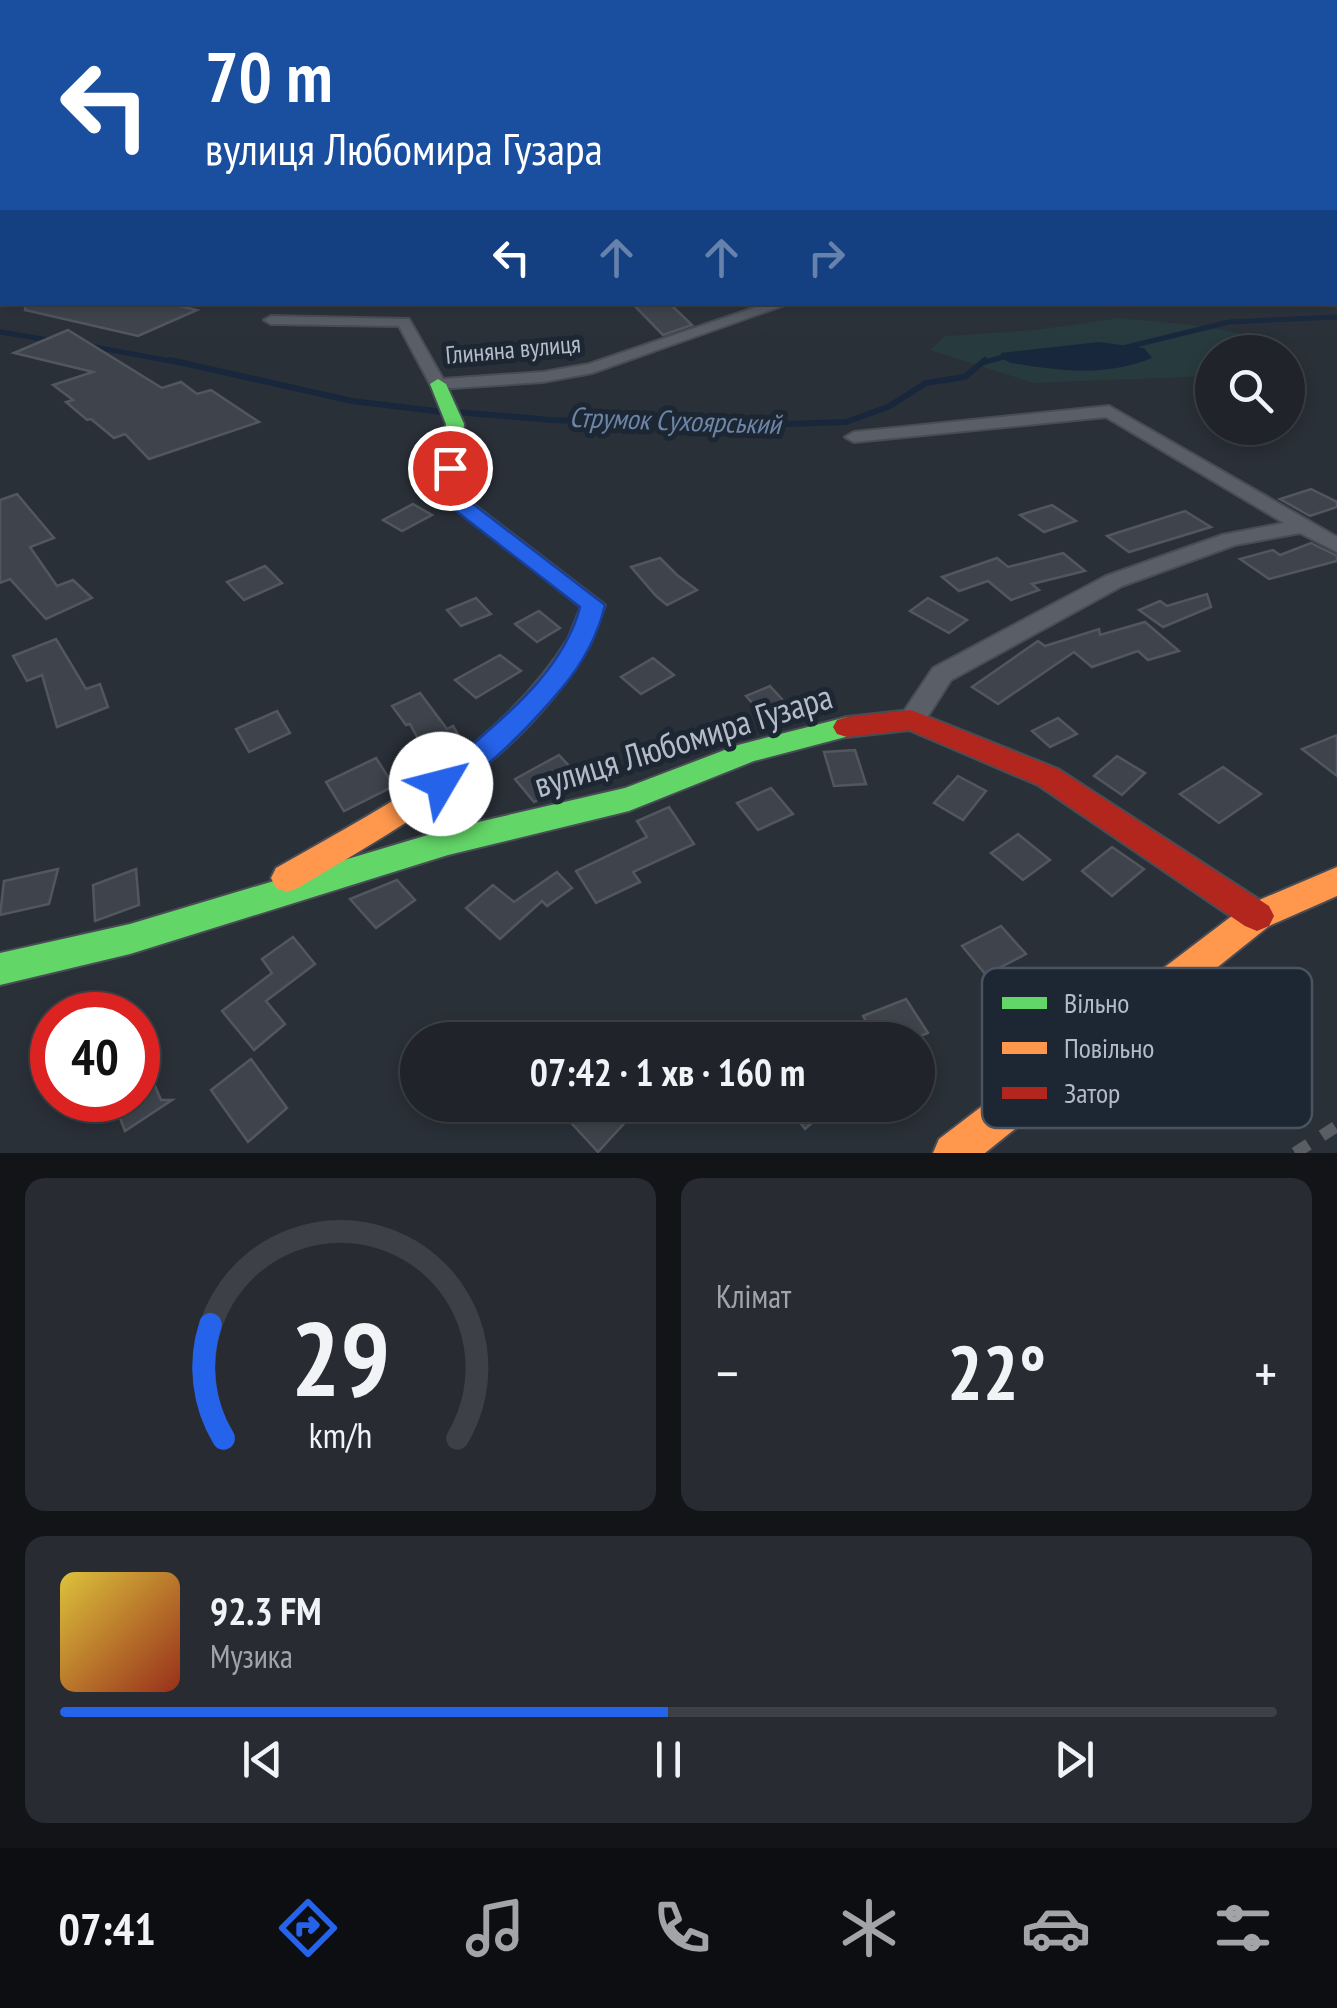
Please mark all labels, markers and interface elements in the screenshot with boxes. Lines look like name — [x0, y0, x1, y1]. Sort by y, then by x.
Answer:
text: 70 m — [205, 31, 333, 121]
icon: left — [40, 40, 170, 170]
text: вулиця Любомира Гузара — [205, 119, 603, 177]
icon: left — [484, 230, 539, 285]
icon: ahead — [589, 230, 644, 285]
icon: ahead — [694, 230, 749, 285]
icon: right — [799, 230, 854, 285]
street label: Глиняна вулиця — [444, 327, 582, 371]
map controls — [1195, 335, 1305, 445]
button: search — [1195, 335, 1305, 445]
water label: Струмок Сухоярський — [569, 398, 784, 442]
pin — [408, 426, 493, 511]
icon: arrive — [423, 441, 478, 496]
street label: вулиця Любомира Гузара — [528, 673, 838, 807]
position arrow — [389, 732, 493, 836]
legend — [982, 968, 1312, 1128]
text: Вільно — [1064, 984, 1129, 1021]
speed limit sign: 40 — [30, 992, 160, 1122]
text: Повільно — [1064, 1029, 1154, 1066]
text: 07:42 · 1 хв · 160 m — [530, 1047, 805, 1096]
text: Затор — [1064, 1074, 1120, 1111]
text: Клімат — [716, 1275, 791, 1317]
text: 29 — [291, 1290, 390, 1425]
text: 22° — [947, 1324, 1046, 1421]
text: − — [716, 1337, 739, 1408]
text: + — [1254, 1337, 1277, 1408]
text: km/h — [309, 1412, 372, 1458]
text: 92.3 FM — [210, 1586, 322, 1635]
text: Музика — [210, 1635, 293, 1677]
icon: previous — [235, 1732, 290, 1787]
icon: pause — [641, 1732, 696, 1787]
icon: next — [1047, 1732, 1102, 1787]
icon: directions — [273, 1893, 343, 1963]
icon: music — [460, 1893, 530, 1963]
icon: phone — [647, 1893, 717, 1963]
icon: climate — [834, 1893, 904, 1963]
icon: car — [1021, 1893, 1091, 1963]
icon: filters — [1208, 1893, 1278, 1963]
text: 07:41 — [59, 1899, 156, 1957]

